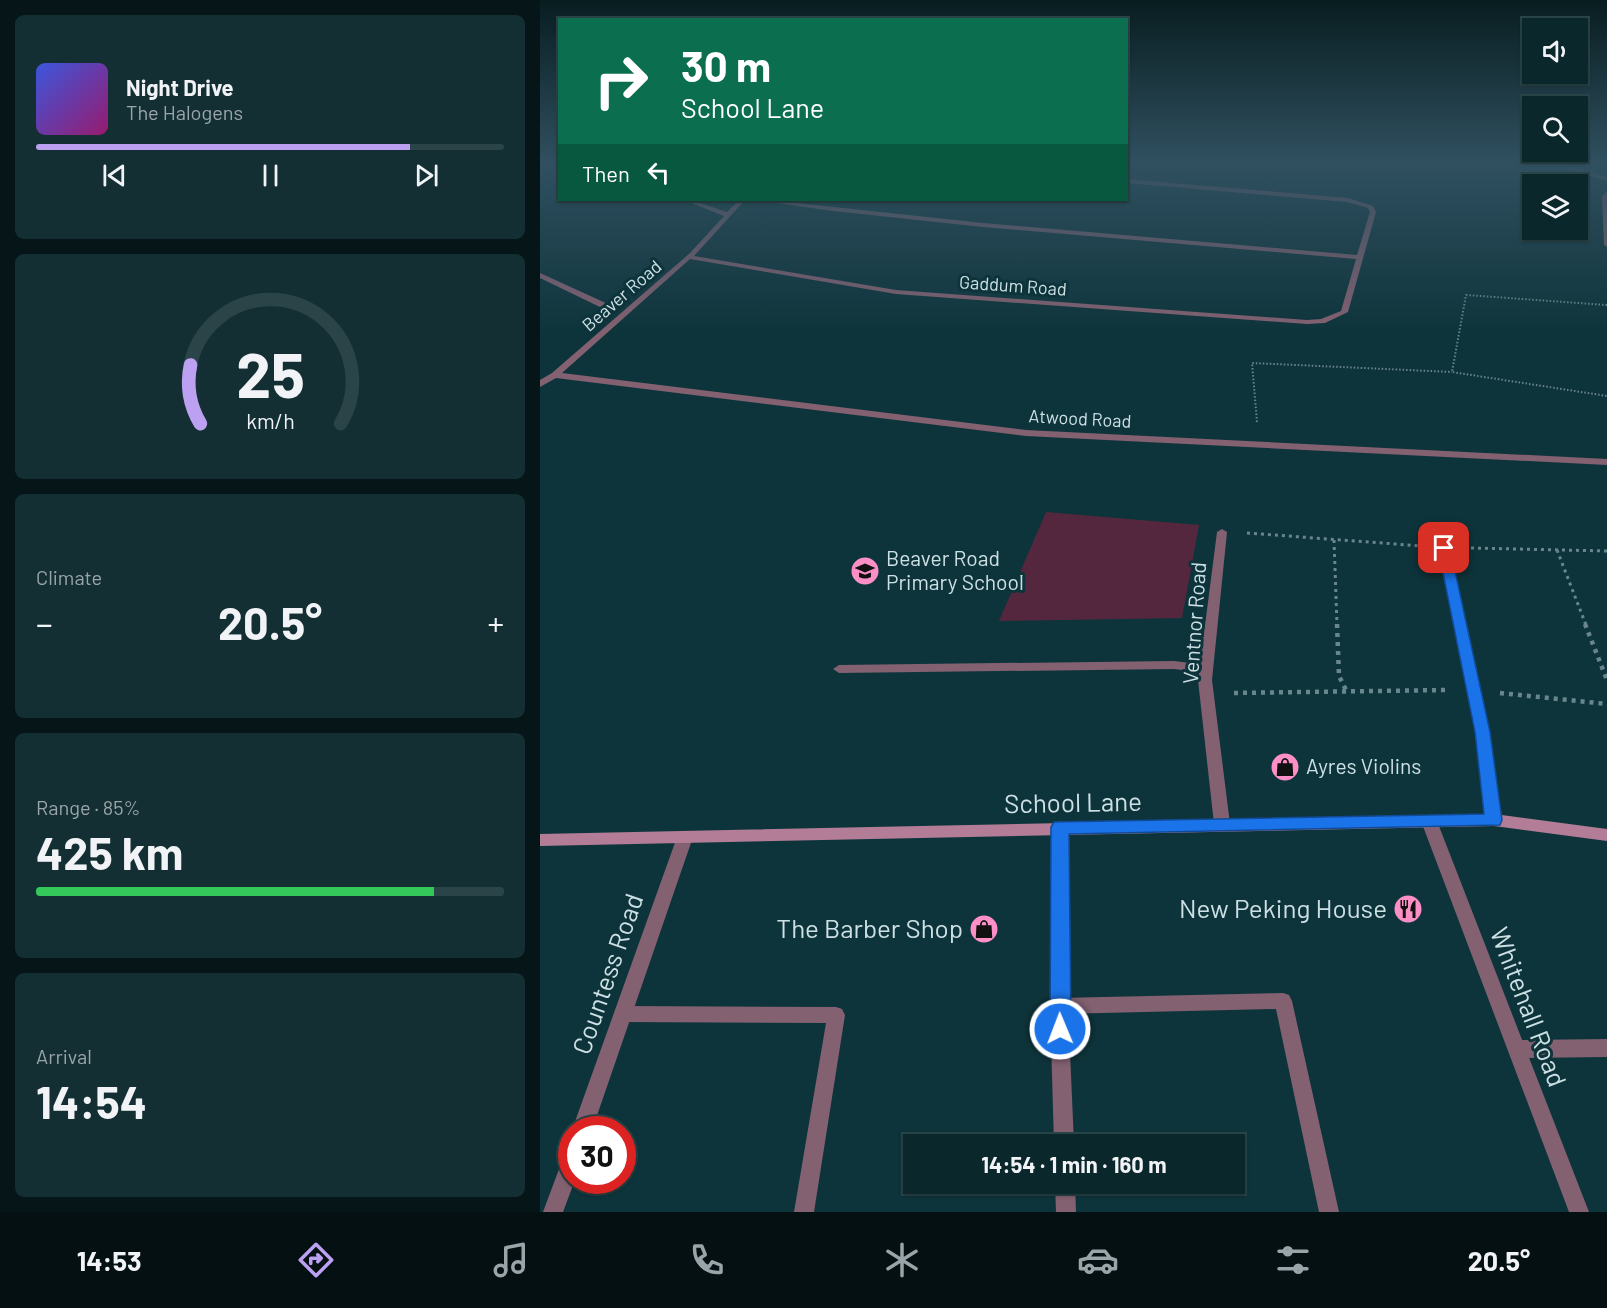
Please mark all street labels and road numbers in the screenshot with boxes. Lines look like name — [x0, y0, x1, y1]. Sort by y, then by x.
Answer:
street label: Beaver Road — [577, 255, 665, 336]
street label: Gaddum Road — [959, 270, 1068, 300]
street label: Atwood Road — [1028, 404, 1132, 432]
street label: Ventnor Road — [1177, 561, 1210, 685]
street label: School Lane — [1004, 785, 1142, 818]
street label: Countess Road — [565, 889, 649, 1058]
street label: Whitehall Road — [1485, 922, 1574, 1091]

